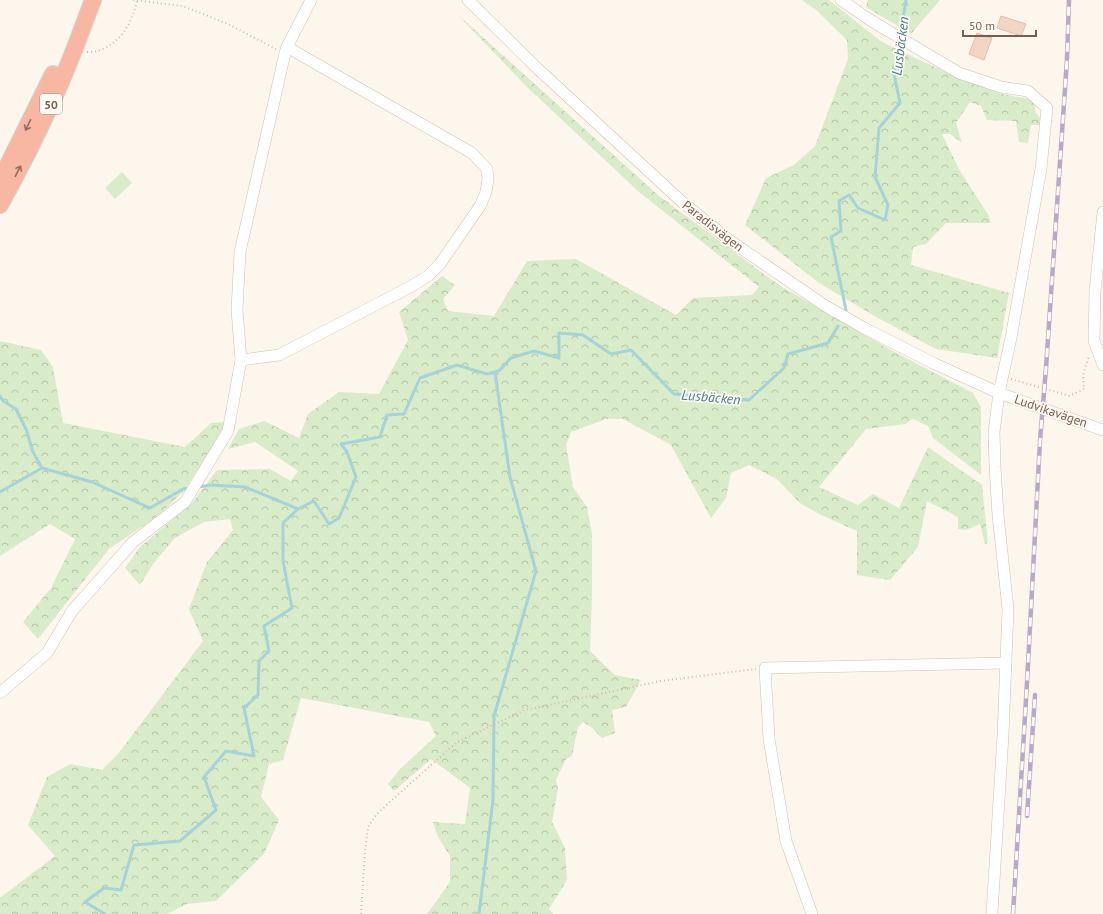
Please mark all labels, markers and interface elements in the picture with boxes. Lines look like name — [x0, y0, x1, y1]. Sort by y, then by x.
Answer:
scale bar — [963, 12, 1036, 38]
water label: Lusbäcken — [887, 15, 913, 77]
text: 50 m — [969, 18, 995, 33]
road number: 50 — [40, 94, 62, 114]
one-way arrow — [24, 119, 31, 131]
one-way arrow — [15, 165, 22, 177]
street label: Paradisvägen — [679, 197, 747, 255]
water label: Lusbäcken — [681, 385, 741, 409]
street label: Ludvikavägen — [1012, 391, 1090, 431]

